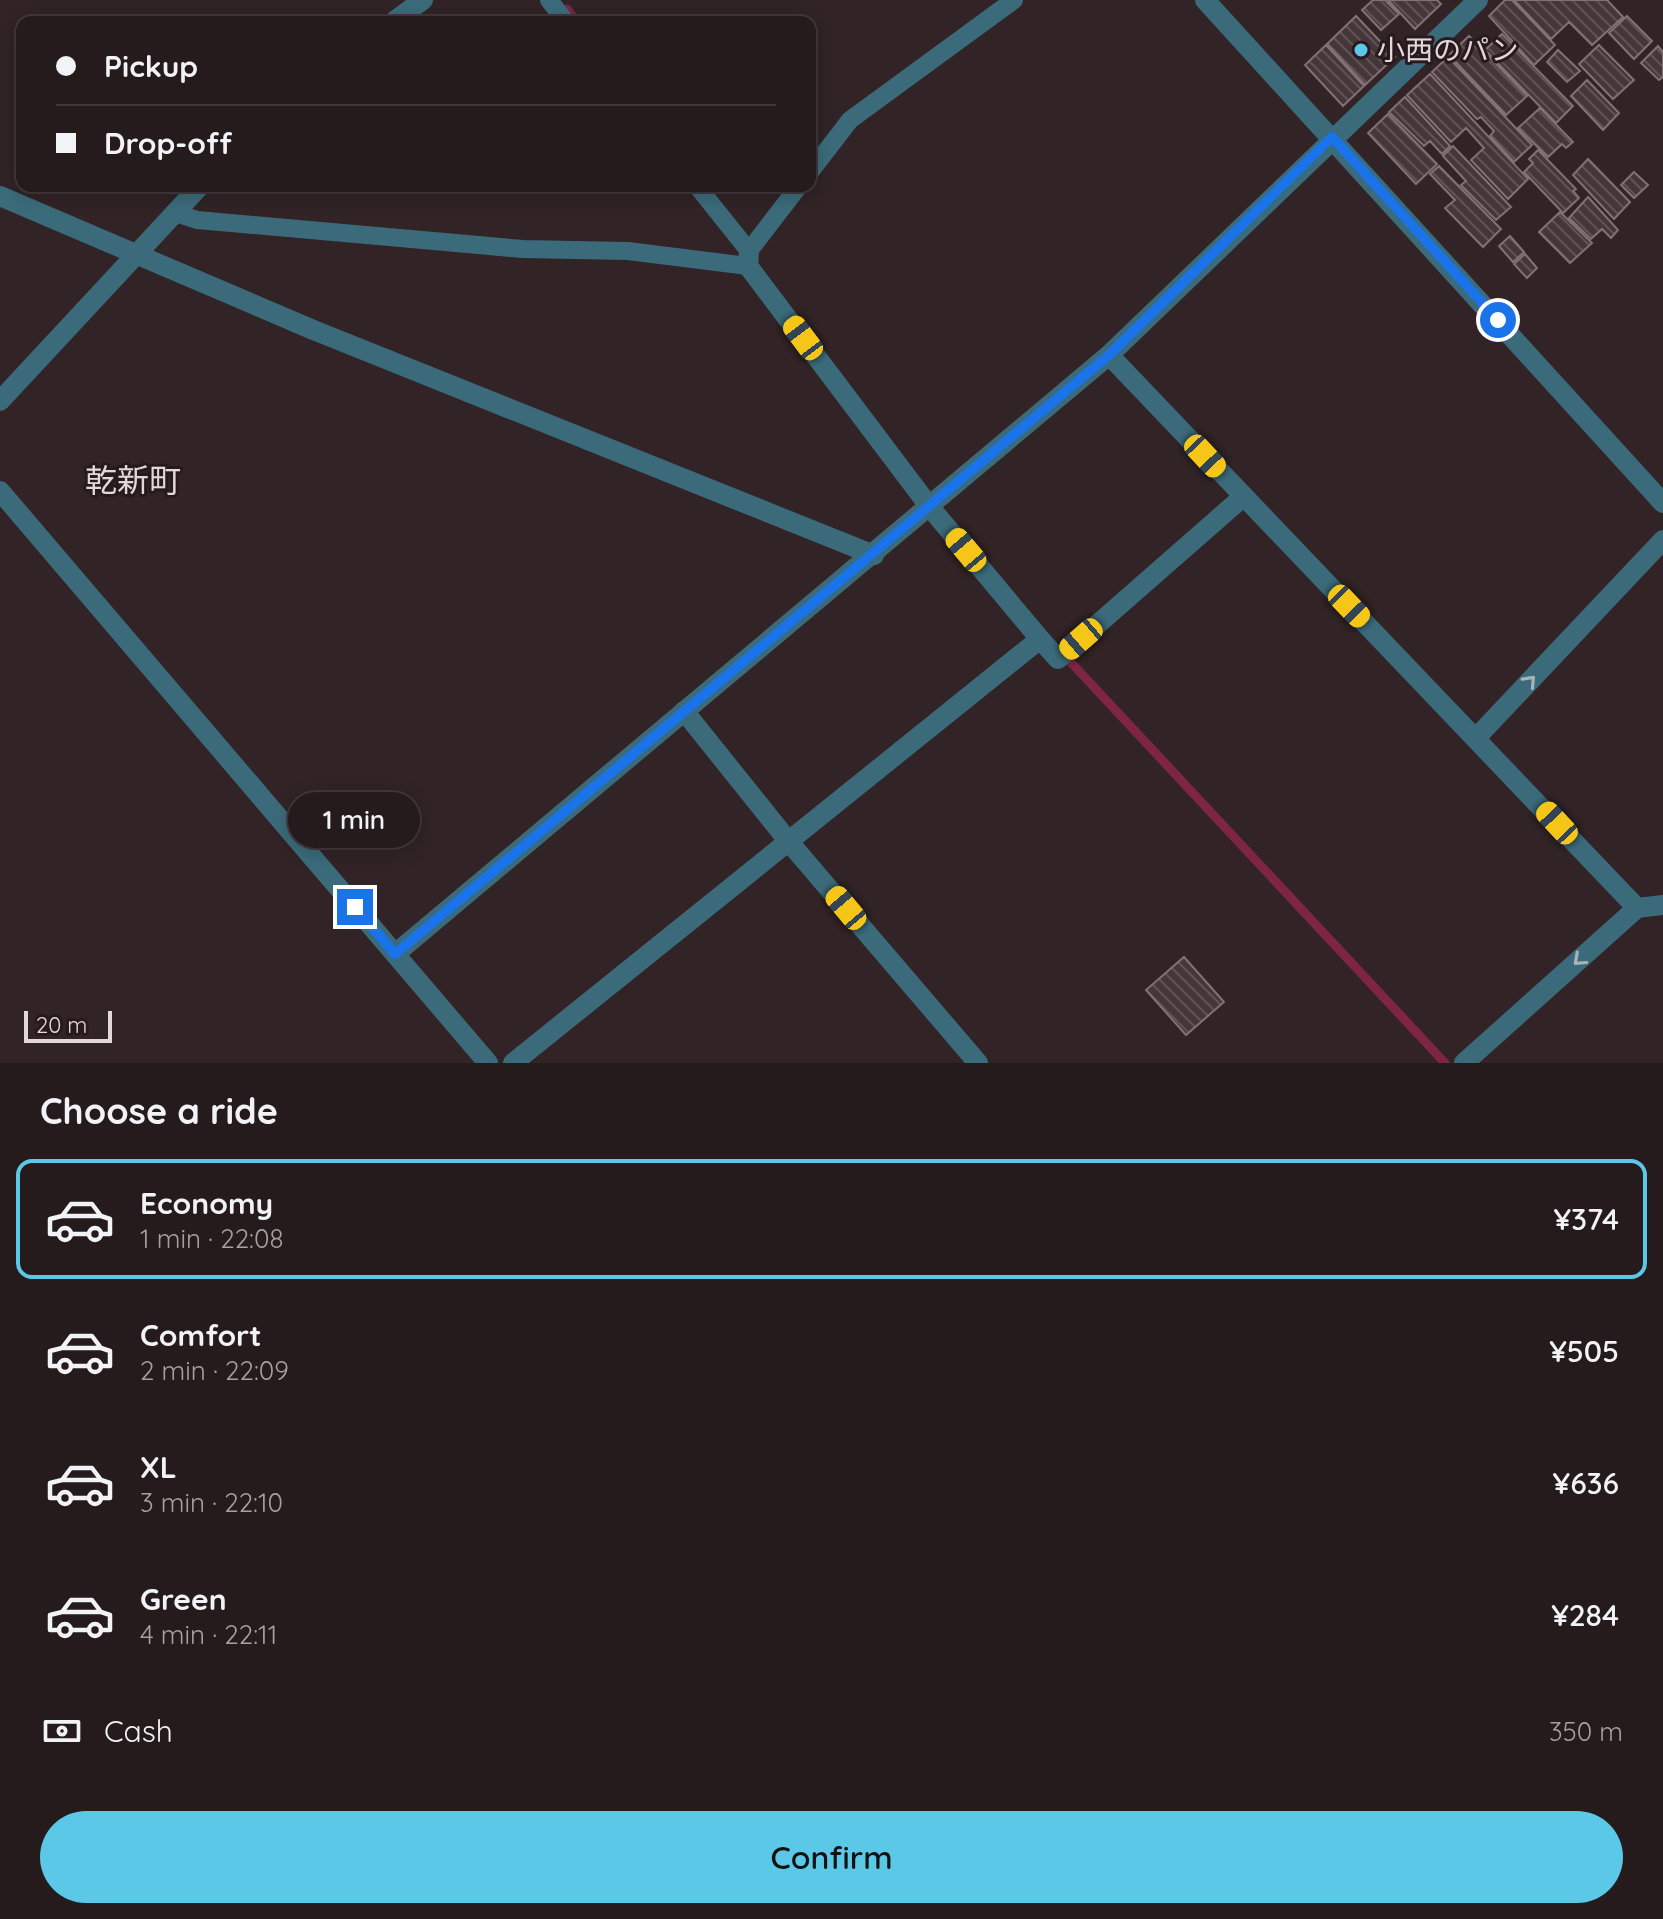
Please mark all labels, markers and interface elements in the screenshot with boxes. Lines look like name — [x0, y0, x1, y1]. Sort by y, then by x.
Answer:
place label: 小西のパン — [1377, 32, 1518, 67]
marker: 小西のパン — [1352, 41, 1370, 59]
text: Pickup — [104, 47, 198, 85]
text: Drop-off — [104, 124, 232, 162]
route start — [1480, 302, 1516, 338]
car — [779, 312, 827, 364]
car — [1180, 430, 1230, 482]
district label: 乾新町 — [85, 460, 181, 500]
car — [941, 524, 991, 576]
car — [1324, 580, 1374, 632]
car — [1055, 614, 1107, 664]
one-way arrow — [1521, 676, 1535, 690]
callout: 1 min — [289, 791, 421, 847]
car — [1532, 797, 1582, 849]
text: 1 min — [323, 803, 385, 836]
car — [821, 882, 871, 934]
route end — [337, 889, 373, 925]
one-way arrow — [1574, 950, 1588, 965]
scale bar — [24, 1007, 112, 1043]
text: 20 m — [36, 1011, 87, 1039]
text: Choose a ride — [40, 1088, 278, 1133]
icon: car — [44, 1183, 116, 1255]
text: Economy — [140, 1184, 273, 1222]
text: ¥374 — [1554, 1200, 1619, 1238]
text: 1 min · 22:08 — [140, 1222, 283, 1255]
icon: car — [44, 1315, 116, 1387]
text: Comfort — [140, 1316, 261, 1354]
text: ¥505 — [1549, 1332, 1619, 1370]
text: 2 min · 22:09 — [140, 1354, 289, 1387]
icon: car — [44, 1447, 116, 1519]
text: XL — [140, 1448, 177, 1486]
text: ¥636 — [1553, 1464, 1619, 1502]
text: 3 min · 22:10 — [140, 1486, 283, 1519]
icon: car — [44, 1579, 116, 1651]
text: Green — [140, 1580, 227, 1618]
text: ¥284 — [1551, 1596, 1619, 1634]
text: 4 min · 22:11 — [140, 1618, 277, 1651]
icon: cash — [40, 1709, 84, 1753]
text: Cash — [104, 1712, 173, 1750]
text: 350 m — [1549, 1715, 1623, 1748]
button: Confirm — [40, 1811, 1623, 1903]

